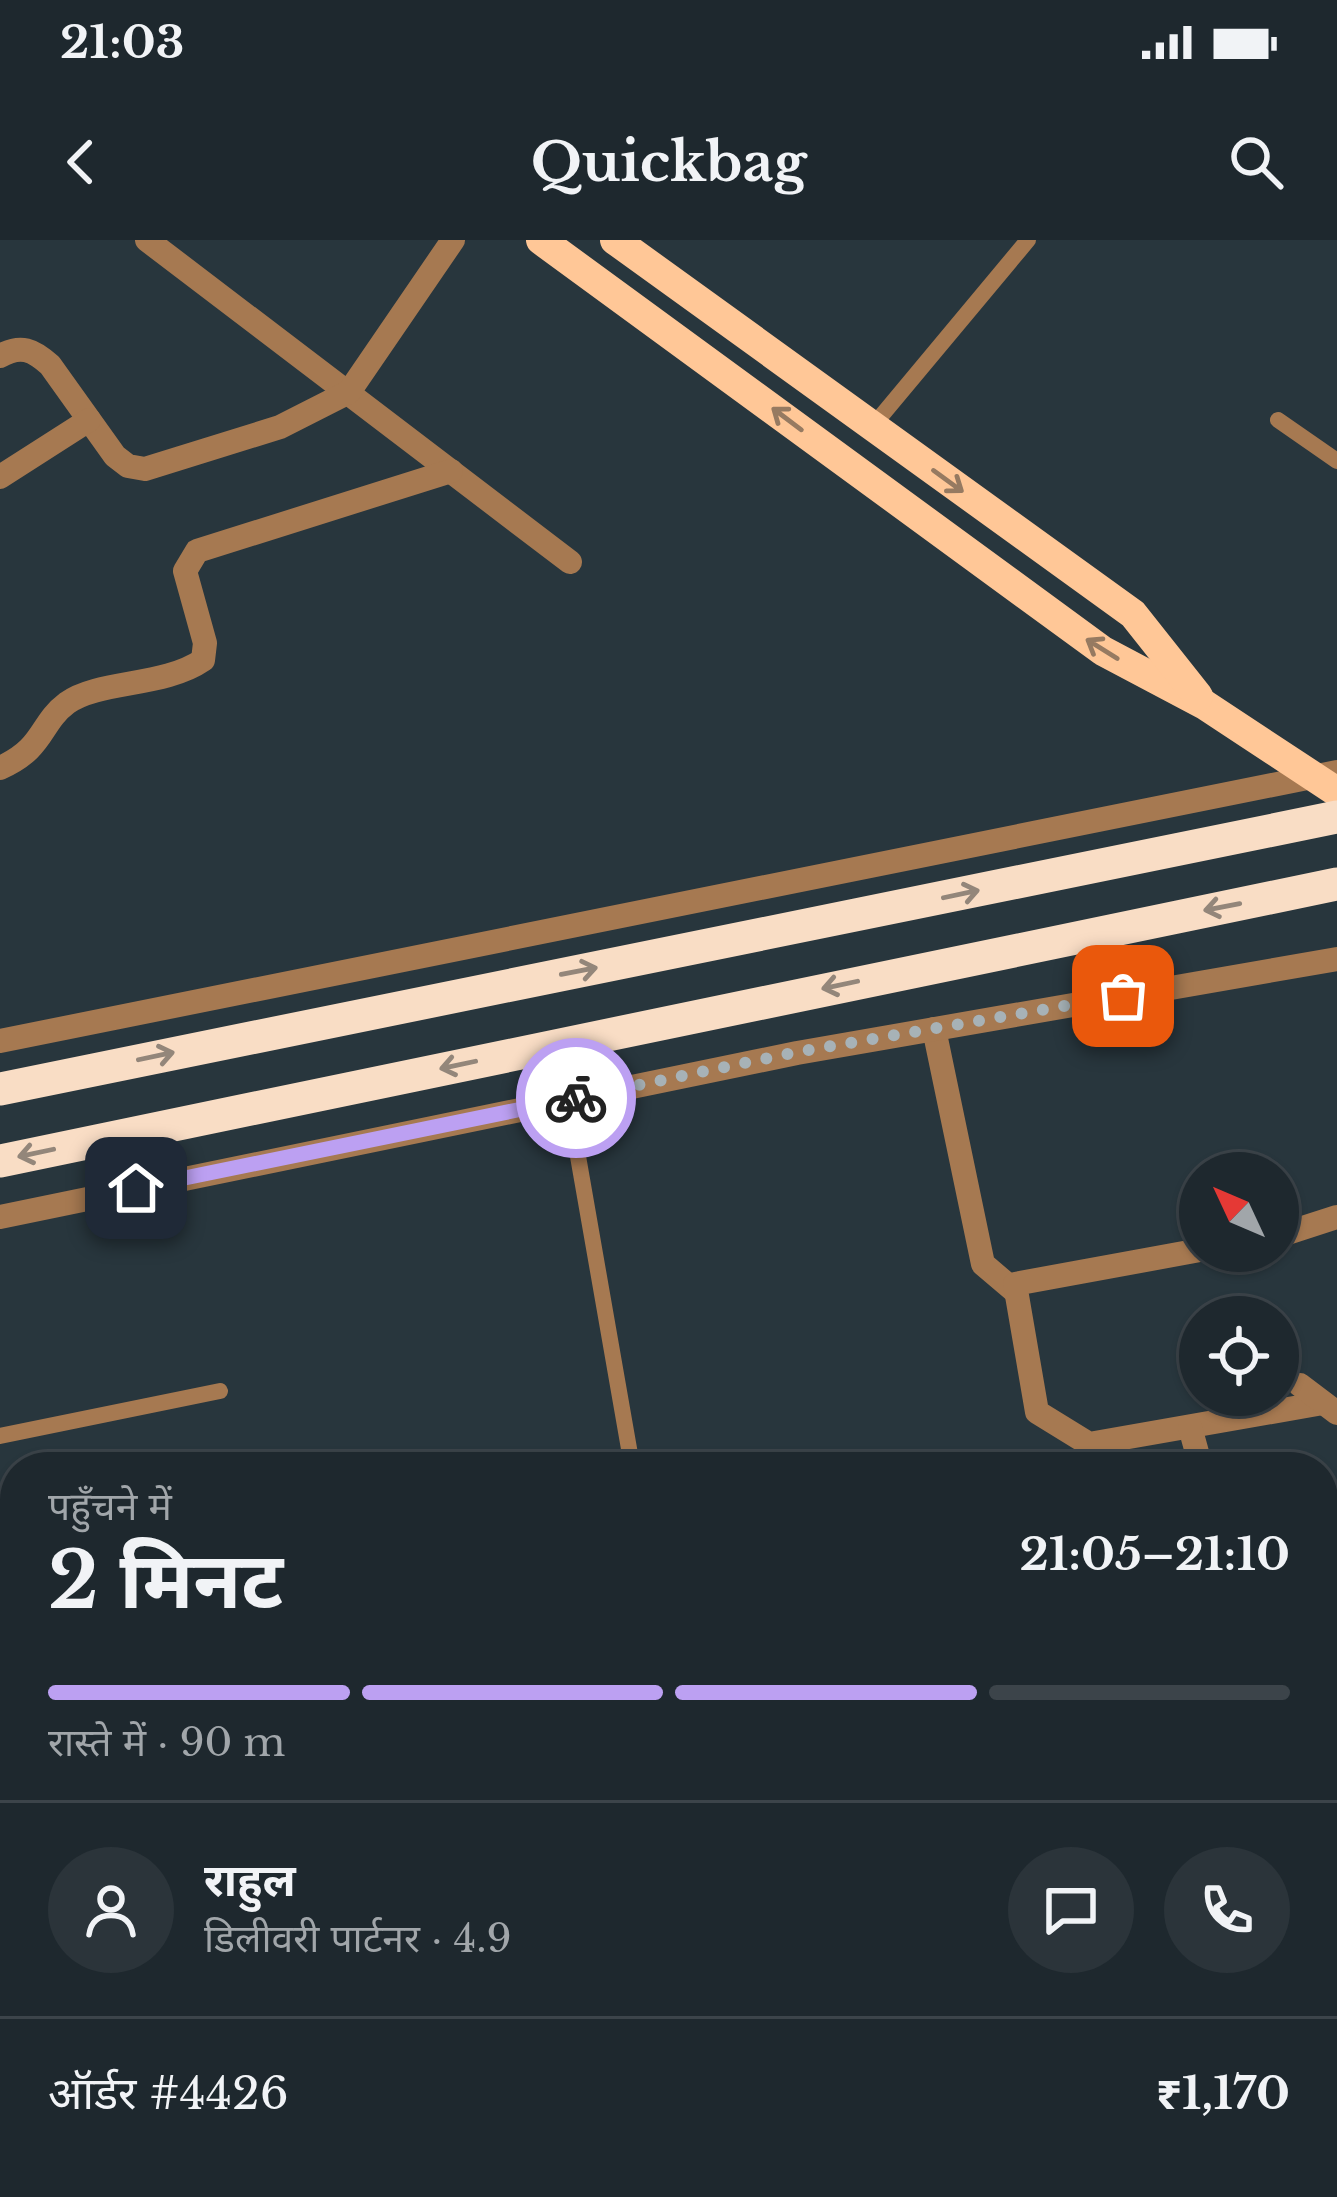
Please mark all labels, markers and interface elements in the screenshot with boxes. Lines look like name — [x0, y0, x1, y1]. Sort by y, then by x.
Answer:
text: 21:03 — [60, 14, 184, 70]
icon: back — [48, 129, 114, 195]
text: Quickbag — [531, 129, 806, 196]
icon: search — [1223, 129, 1289, 195]
one-way arrow — [772, 407, 804, 433]
one-way arrow — [931, 468, 964, 493]
one-way arrow — [1086, 637, 1120, 661]
one-way arrow — [941, 882, 980, 904]
one-way arrow — [1204, 897, 1243, 919]
pin — [1072, 945, 1174, 1047]
one-way arrow — [559, 959, 598, 981]
icon: bag — [1090, 963, 1156, 1029]
one-way arrow — [822, 975, 861, 997]
courier — [516, 1038, 636, 1158]
one-way arrow — [136, 1044, 174, 1067]
one-way arrow — [440, 1055, 479, 1077]
icon: bike — [543, 1065, 609, 1131]
pin — [85, 1137, 187, 1239]
one-way arrow — [17, 1143, 56, 1165]
north arrow — [1179, 1152, 1299, 1272]
map controls — [1179, 1152, 1299, 1416]
icon: home — [103, 1155, 169, 1221]
button: locate — [1179, 1296, 1299, 1416]
text: पहुँचने में — [48, 1482, 172, 1531]
text: 21:05–21:10 — [1019, 1526, 1290, 1582]
text: 2 मिनट — [48, 1532, 283, 1629]
text: रास्ते में · 90 m — [48, 1718, 285, 1767]
button: person — [48, 1847, 174, 1973]
button: chat — [1008, 1847, 1134, 1973]
button: phone — [1164, 1847, 1290, 1973]
text: राहुल — [204, 1852, 296, 1908]
text: डिलीवरी पार्टनर · 4.9 — [204, 1914, 512, 1963]
text: ऑर्डर #4426 — [48, 2065, 289, 2121]
text: ₹1,170 — [1156, 2065, 1290, 2121]

